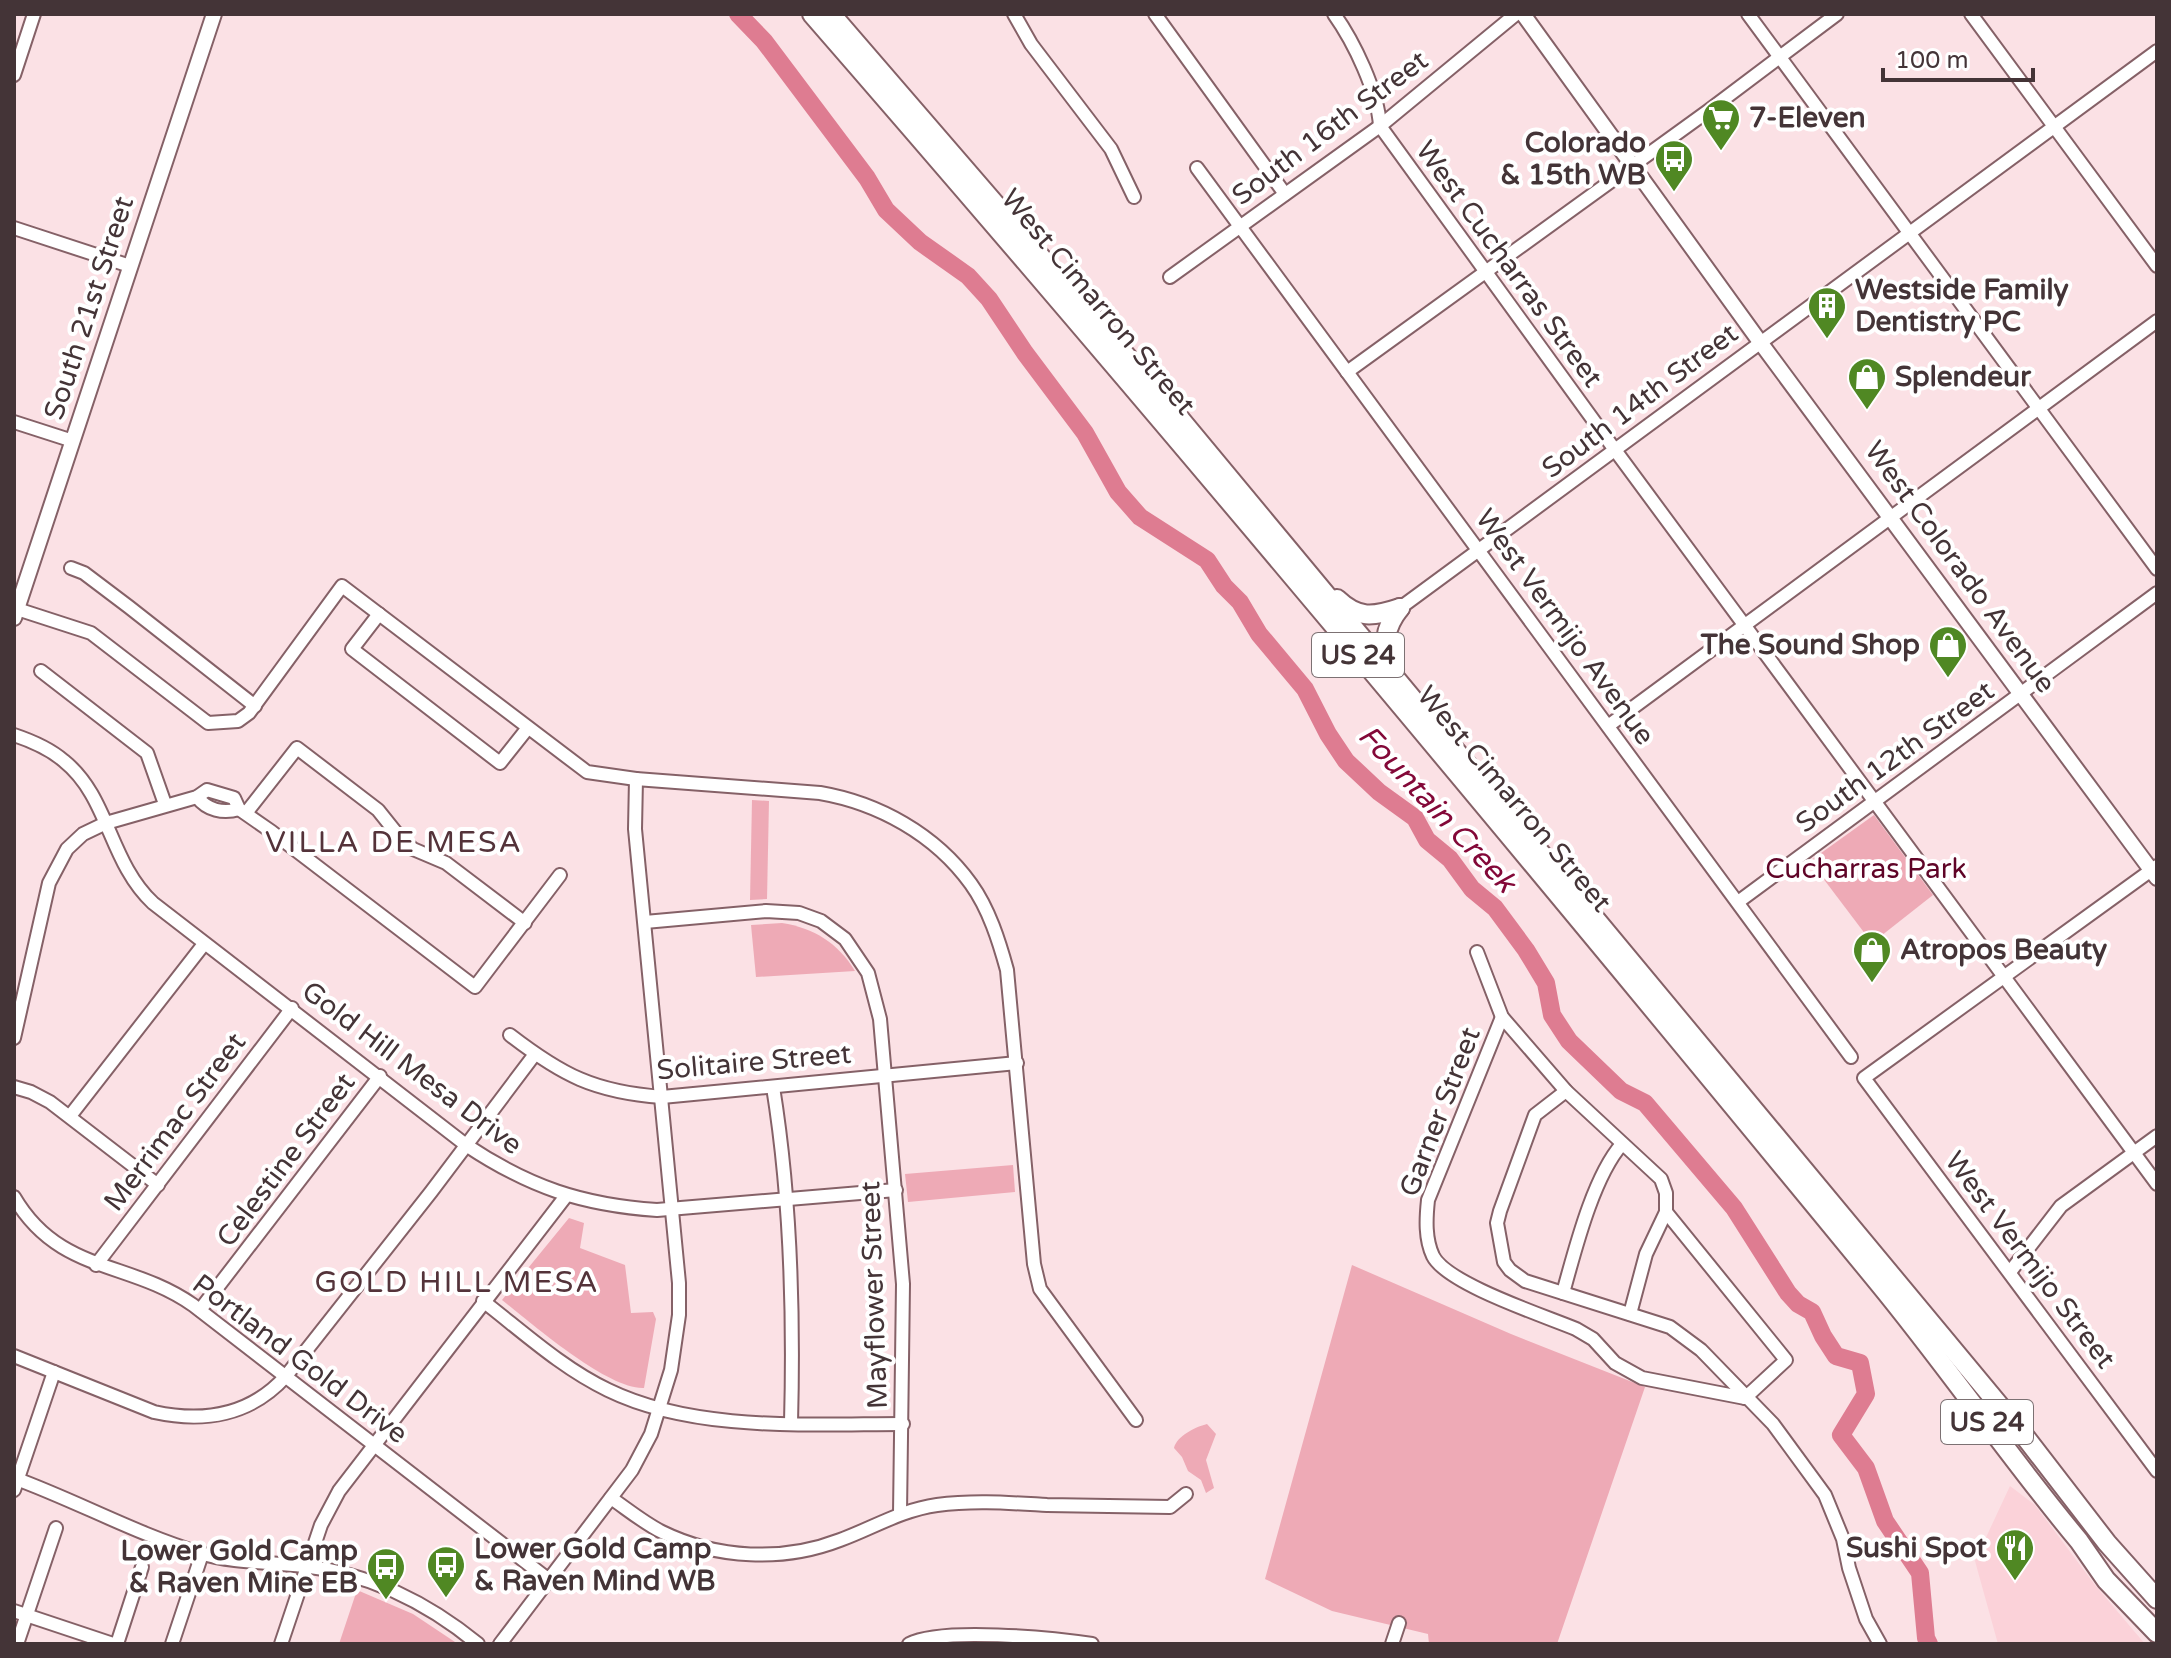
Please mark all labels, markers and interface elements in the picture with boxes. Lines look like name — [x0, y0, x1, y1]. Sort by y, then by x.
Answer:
scale bar — [1883, 32, 2033, 82]
street label: South 16th Street — [1225, 43, 1435, 213]
text: 100 m — [1895, 46, 1969, 75]
supermarket icon: 7-Eleven — [1700, 97, 1742, 152]
place label: 7-Eleven — [1749, 101, 1866, 135]
place label: Colorado & 15th WB — [1500, 126, 1646, 192]
street label: West Cucharras Street — [1408, 134, 1610, 394]
bus stop icon: Colorado & 15th WB — [1653, 138, 1695, 193]
street label: West Cimarron Street — [994, 182, 1203, 422]
street label: South 21st Street — [37, 192, 141, 424]
place label: Westside Family Dentistry PC — [1855, 273, 2068, 339]
building icon: Westside Family Dentistry PC — [1806, 285, 1848, 340]
street label: South 14th Street — [1535, 316, 1745, 486]
shop icon: Splendeur — [1846, 356, 1888, 411]
place label: Splendeur — [1895, 360, 2032, 394]
street label: West Colorado Avenue — [1857, 434, 2063, 700]
street label: West Vermijo Avenue — [1468, 503, 1662, 751]
shop icon: The Sound Shop — [1927, 624, 1969, 679]
place label: The Sound Shop — [1700, 628, 1920, 662]
road number: US 24 — [1312, 633, 1404, 677]
street label: South 12th Street — [1789, 674, 2001, 840]
street label: West Cimarron Street — [1410, 679, 1619, 919]
water label: Fountain Creek — [1350, 718, 1526, 902]
district label: VILLA DE MESA — [265, 824, 523, 861]
park label: Cucharras Park — [1765, 852, 1967, 886]
shop icon: Atropos Beauty — [1851, 929, 1893, 984]
place label: Atropos Beauty — [1900, 933, 2107, 967]
street label: Gold Hill Mesa Drive — [295, 974, 529, 1162]
street label: Garner Street — [1392, 1022, 1488, 1201]
street label: Merrimac Street — [97, 1026, 253, 1218]
street label: Solitaire Street — [655, 1037, 853, 1087]
street label: Celestine Street — [210, 1066, 363, 1254]
street label: West Vermijo Street — [1937, 1145, 2123, 1375]
street label: Mayflower Street — [853, 1180, 895, 1410]
district label: GOLD HILL MESA — [314, 1264, 600, 1301]
street label: Portland Gold Drive — [186, 1267, 414, 1451]
road number: US 24 — [1941, 1400, 2033, 1444]
restaurant icon: Sushi Spot — [1994, 1527, 2036, 1582]
place label: Sushi Spot — [1846, 1531, 1987, 1565]
place label: Lower Gold Camp & Raven Mind WB — [474, 1532, 715, 1598]
place label: Lower Gold Camp & Raven Mine EB — [121, 1534, 358, 1600]
bus stop icon: Lower Gold Camp & Raven Mind WB — [425, 1544, 467, 1599]
bus stop icon: Lower Gold Camp & Raven Mine EB — [365, 1546, 407, 1601]

